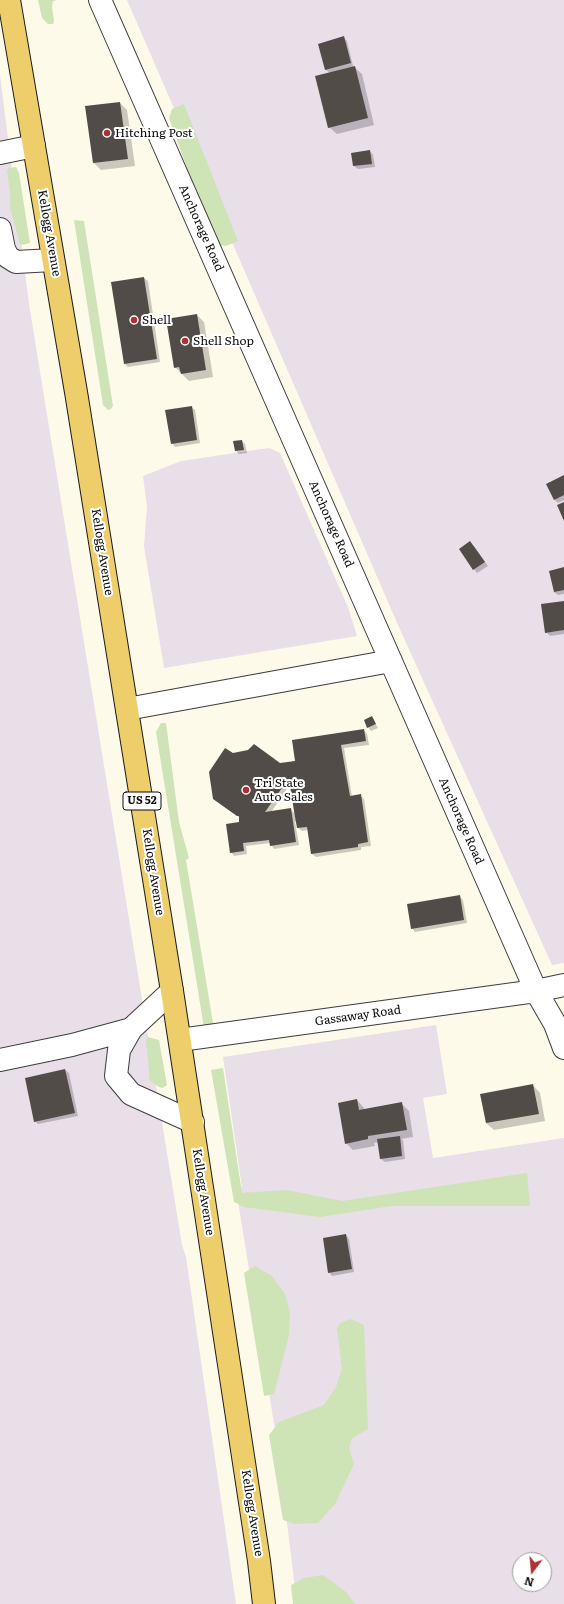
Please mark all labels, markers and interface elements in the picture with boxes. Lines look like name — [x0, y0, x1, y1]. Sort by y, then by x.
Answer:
place label: Hitching Post — [115, 126, 193, 140]
marker: Hitching Post — [102, 128, 112, 138]
street label: Anchorage Road — [175, 182, 227, 274]
street label: Kellogg Avenue — [34, 189, 64, 277]
place label: Shell — [142, 313, 171, 327]
marker: Shell — [129, 315, 139, 325]
place label: Shell Shop — [193, 334, 254, 348]
marker: Shell Shop — [180, 336, 190, 346]
street label: Anchorage Road — [305, 478, 357, 570]
street label: Kellogg Avenue — [88, 508, 116, 596]
street label: Anchorage Road — [435, 775, 487, 867]
place label: Tri State Auto Sales — [254, 776, 313, 804]
marker: Tri State Auto Sales — [241, 785, 251, 795]
road number: US 52 — [123, 792, 161, 810]
street label: Kellogg Avenue — [139, 828, 167, 916]
street label: Gassaway Road — [314, 1003, 402, 1029]
street label: Kellogg Avenue — [189, 1148, 217, 1236]
street label: Kellogg Avenue — [238, 1469, 266, 1557]
north arrow — [512, 1552, 552, 1592]
text: N — [522, 1574, 536, 1592]

